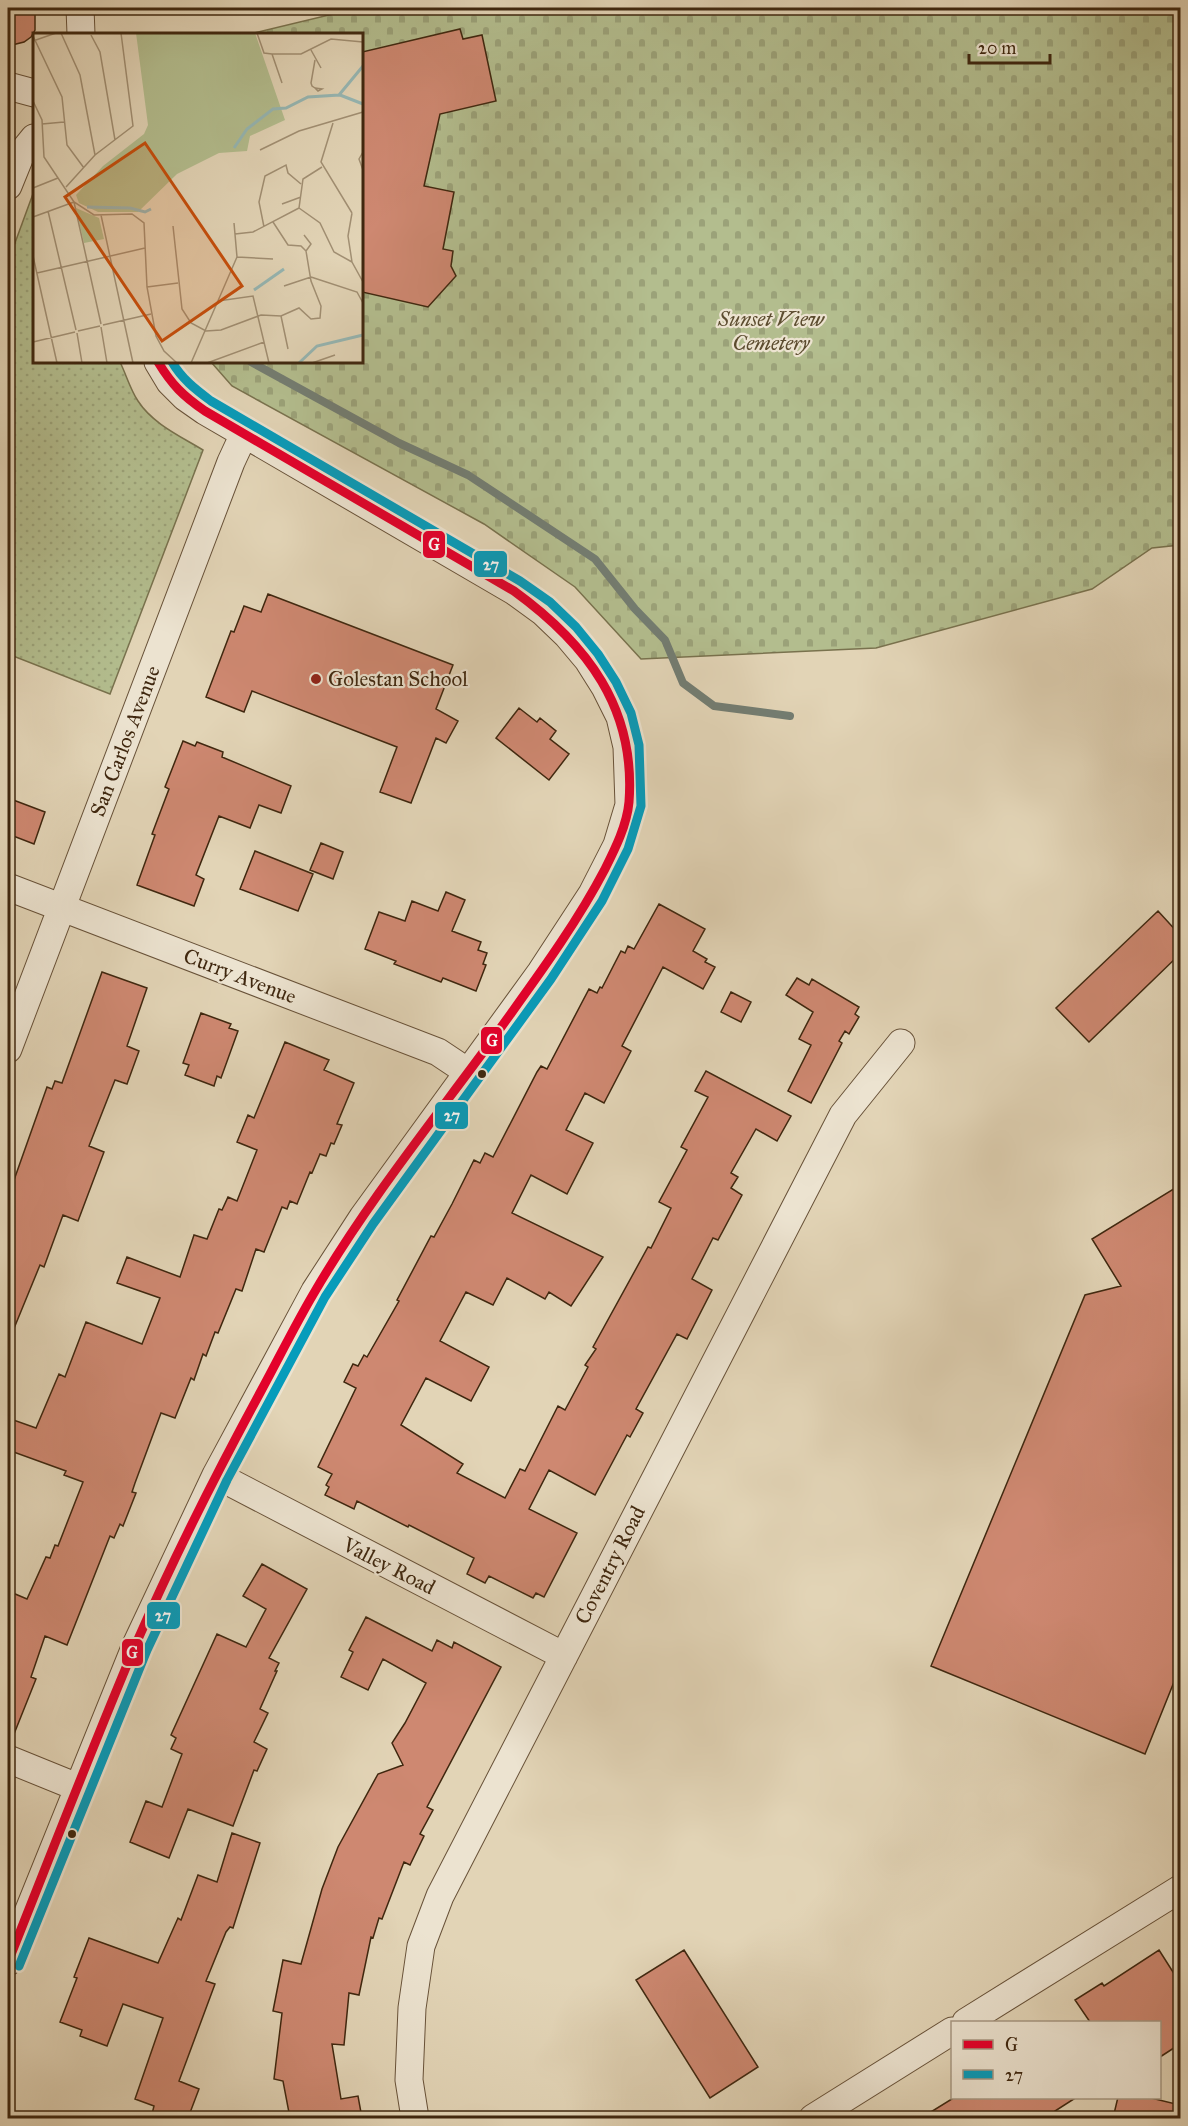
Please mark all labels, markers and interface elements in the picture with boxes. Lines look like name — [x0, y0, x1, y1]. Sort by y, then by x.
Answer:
scale bar — [969, 27, 1050, 65]
inset map — [33, 33, 363, 363]
text: 20 m — [978, 37, 1016, 59]
park label: Sunset View Cemetery — [717, 306, 826, 356]
line badge: G — [422, 530, 446, 559]
text: G — [428, 535, 440, 554]
line badge: 27 — [473, 550, 508, 578]
text: 27 — [483, 555, 499, 574]
street label: San Carlos Avenue — [84, 662, 166, 820]
place label: Golestan School — [328, 666, 468, 692]
marker: Golestan School — [309, 672, 323, 686]
street label: Curry Avenue — [180, 943, 300, 1009]
line badge: G — [480, 1026, 503, 1055]
text: G — [486, 1031, 498, 1050]
unlabelled marker — [476, 1068, 488, 1080]
line badge: 27 — [434, 1101, 469, 1130]
text: 27 — [444, 1106, 460, 1125]
street label: Coventry Road — [569, 1501, 651, 1628]
street label: Valley Road — [337, 1531, 440, 1601]
line badge: 27 — [146, 1601, 181, 1630]
text: 27 — [155, 1606, 171, 1625]
line badge: G — [121, 1638, 144, 1667]
text: G — [126, 1643, 138, 1662]
unlabelled marker — [66, 1828, 78, 1840]
legend — [951, 2021, 1161, 2099]
text: G — [1005, 2034, 1018, 2056]
text: 27 — [1005, 2064, 1023, 2086]

